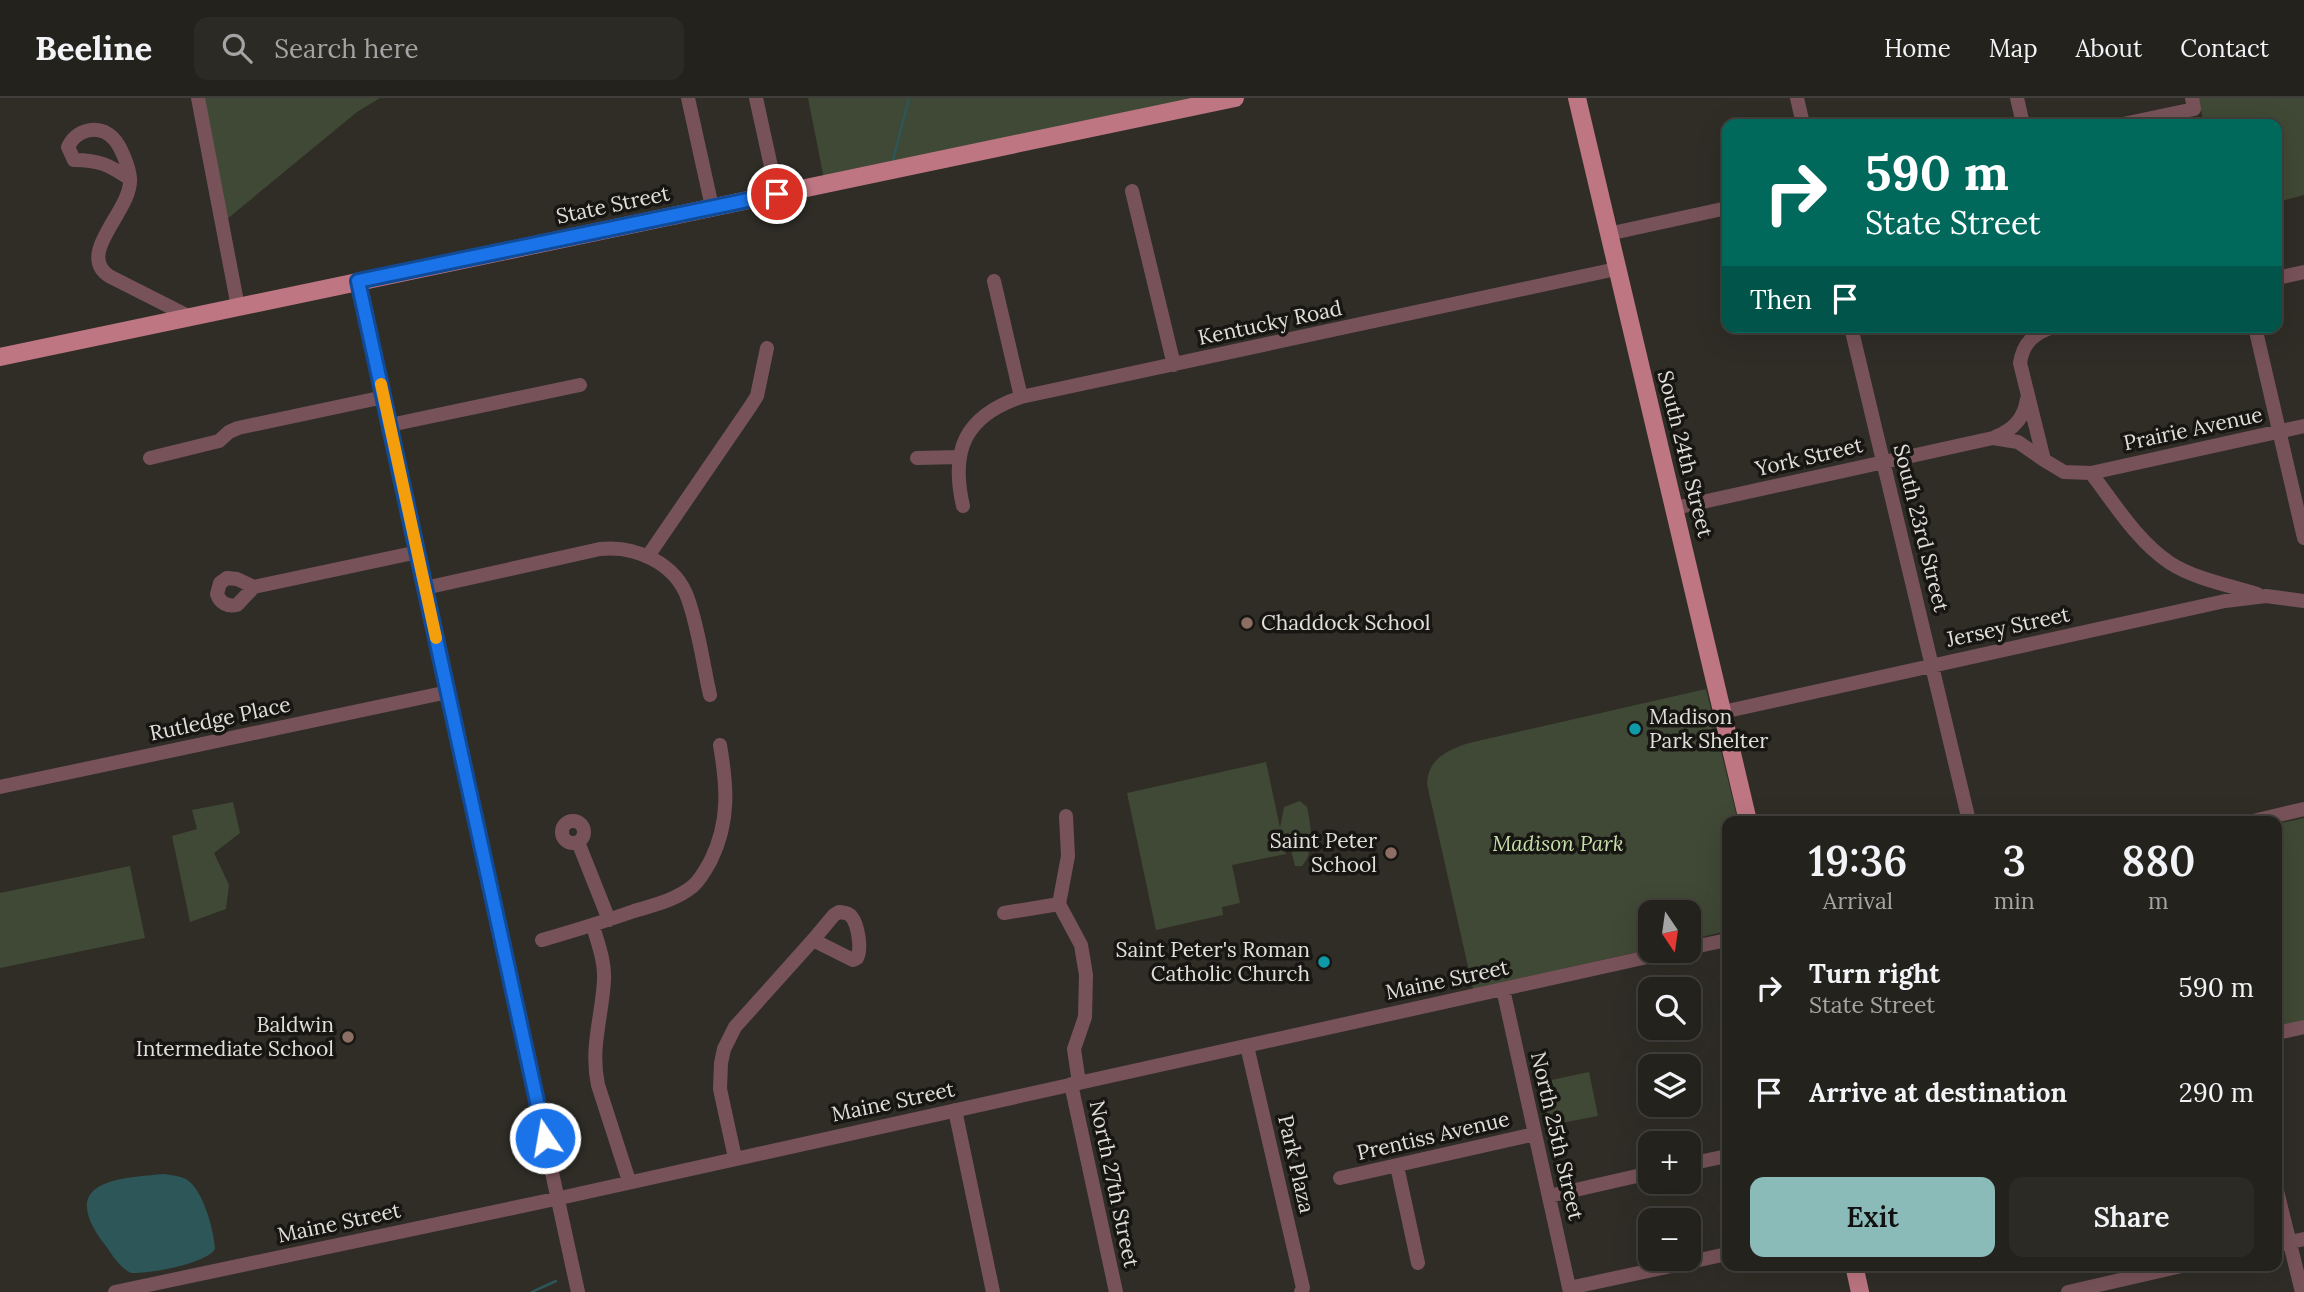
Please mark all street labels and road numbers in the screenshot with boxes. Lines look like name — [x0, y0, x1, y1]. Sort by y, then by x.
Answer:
street label: State Street — [554, 179, 673, 230]
street label: Kentucky Road — [1195, 294, 1344, 351]
street label: South 24th Street — [1652, 368, 1719, 541]
street label: Prairie Avenue — [2121, 401, 2265, 456]
street label: York Street — [1752, 431, 1866, 482]
street label: South 23rd Street — [1888, 441, 1956, 616]
street label: Jersey Street — [1943, 600, 2073, 653]
street label: Rutledge Place — [147, 690, 293, 747]
street label: Maine Street — [1383, 953, 1512, 1006]
street label: North 25th Street — [1525, 1049, 1590, 1224]
street label: Maine Street — [829, 1075, 958, 1128]
street label: North 27th Street — [1084, 1098, 1146, 1271]
street label: Prentiss Avenue — [1354, 1105, 1512, 1166]
street label: Park Plaza — [1272, 1112, 1321, 1216]
street label: Maine Street — [275, 1196, 404, 1249]

